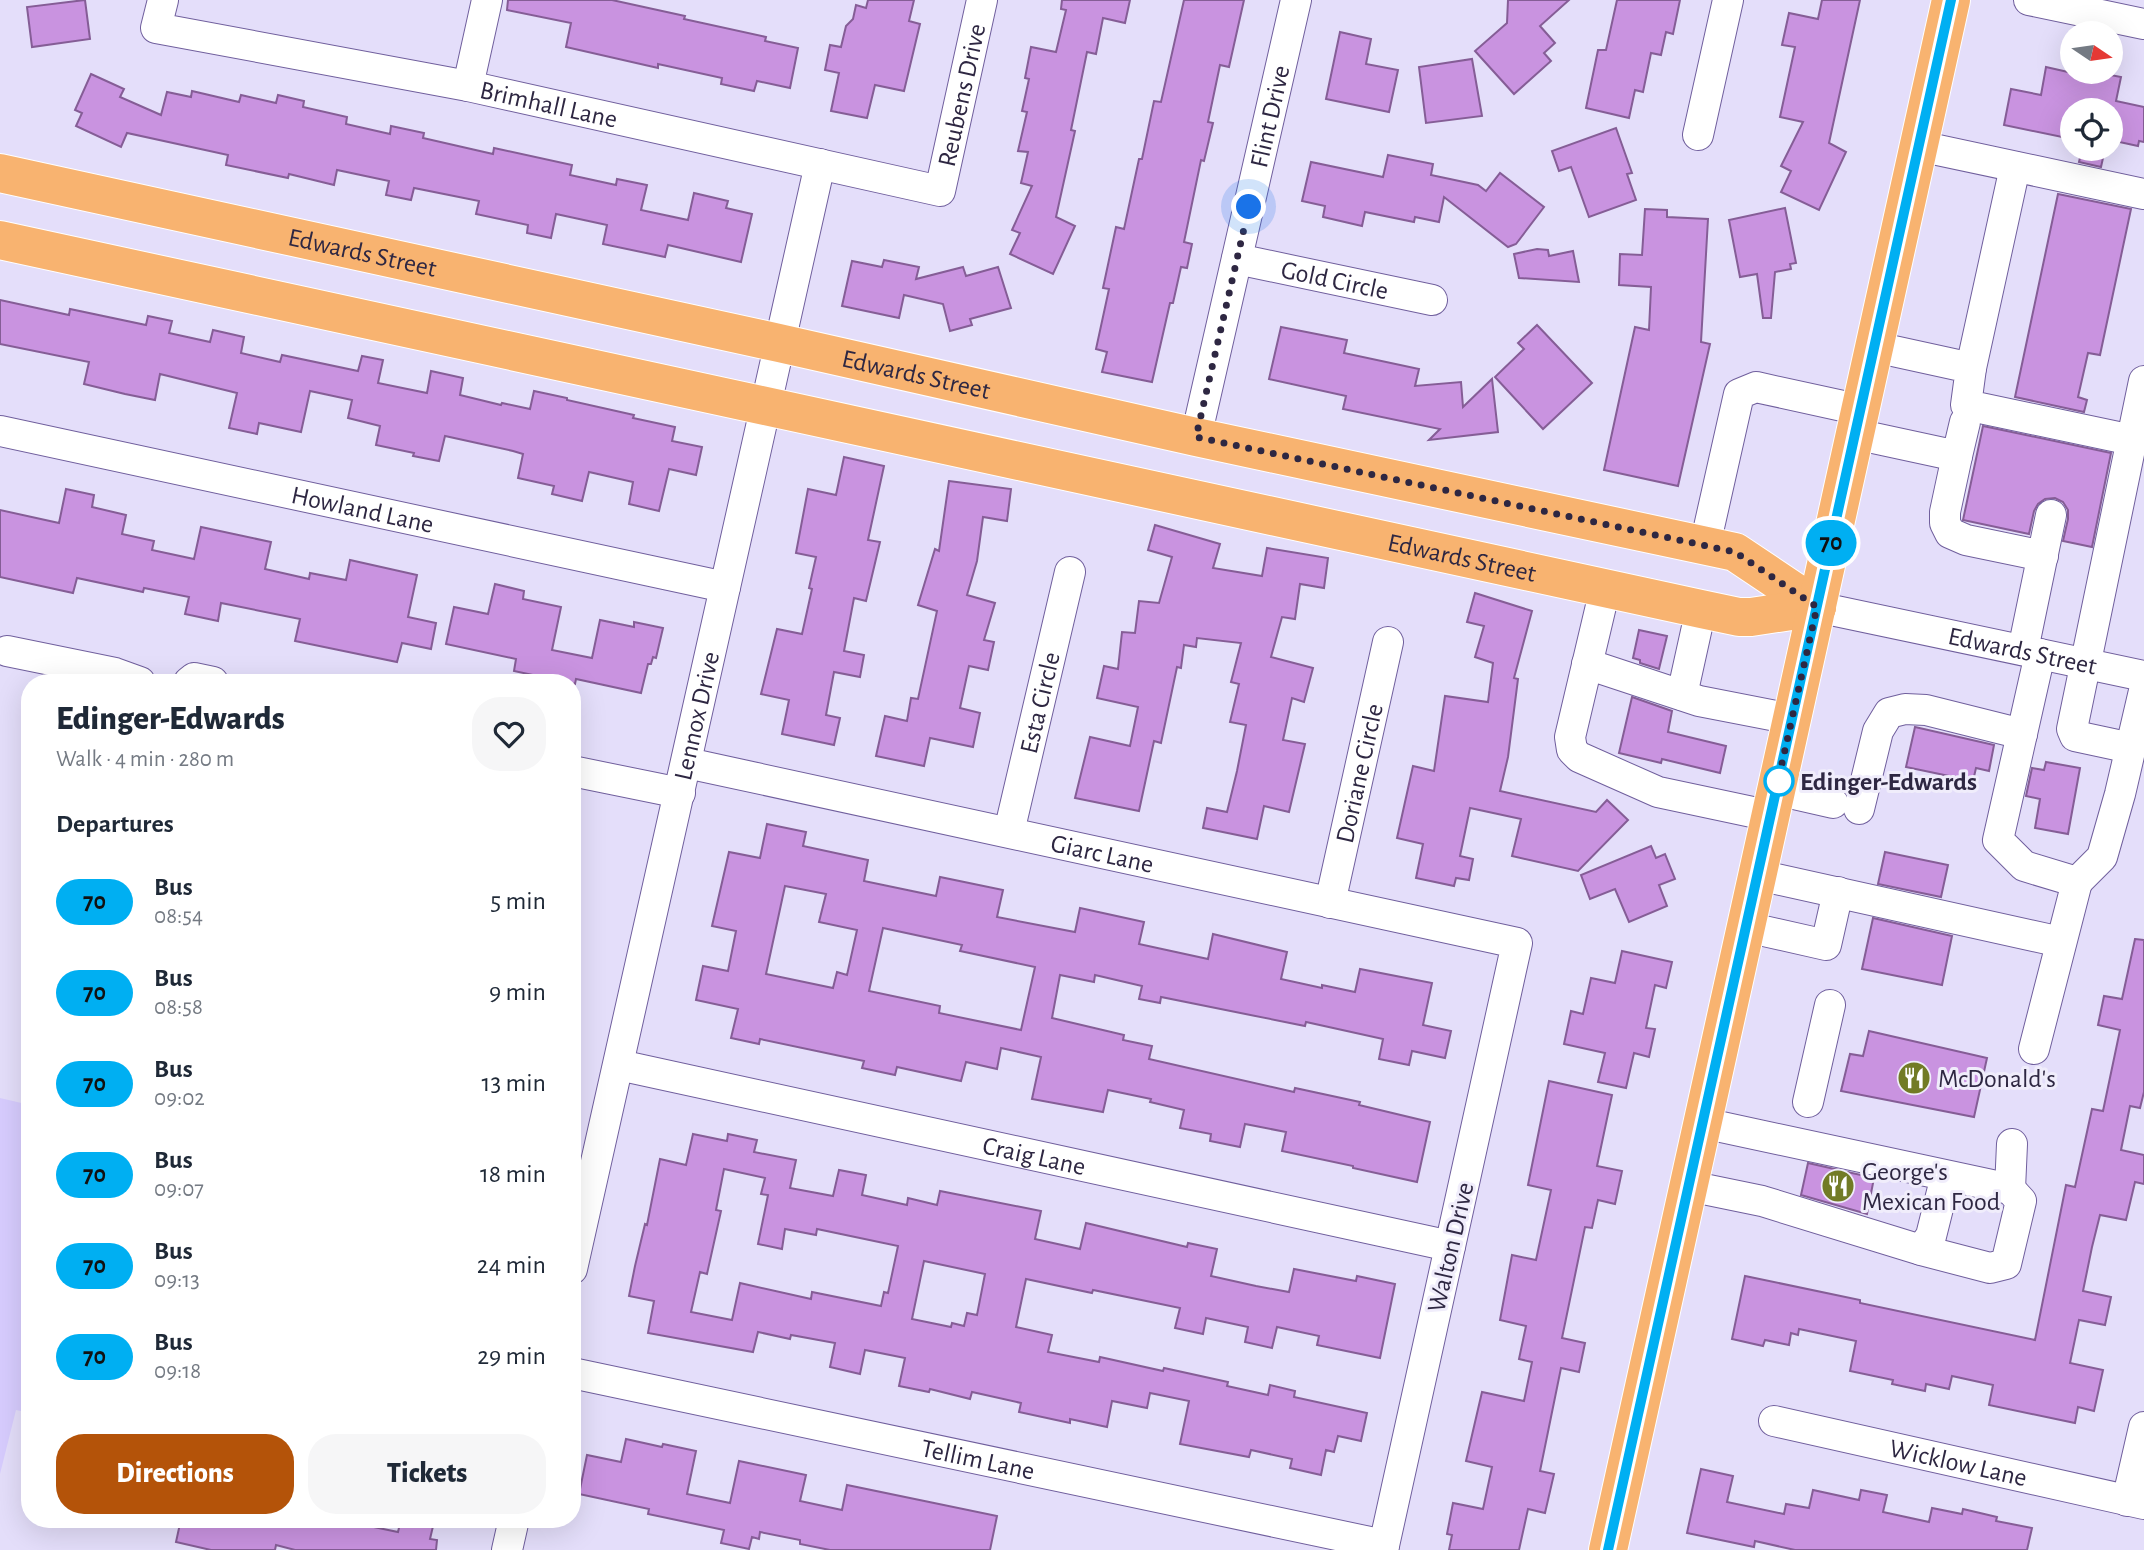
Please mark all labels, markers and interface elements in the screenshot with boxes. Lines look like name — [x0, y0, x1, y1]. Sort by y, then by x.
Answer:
street label: Reubens Drive — [934, 21, 990, 169]
north arrow — [2060, 21, 2123, 84]
map controls — [2060, 21, 2123, 161]
street label: Flint Drive — [1246, 63, 1295, 170]
street label: Brimhall Lane — [477, 77, 620, 133]
button: locate — [2060, 98, 2123, 161]
your location — [1231, 189, 1266, 224]
street label: Edwards Street — [286, 224, 439, 282]
street label: Gold Circle — [1279, 257, 1391, 304]
street label: Edwards Street — [839, 346, 993, 404]
street label: Howland Lane — [289, 482, 436, 538]
line badge: 70 — [1800, 520, 1862, 566]
street label: Edwards Street — [1385, 529, 1538, 587]
text: 70 — [1820, 531, 1842, 555]
street label: Edwards Street — [1946, 623, 2099, 680]
street label: Lennox Drive — [670, 649, 724, 783]
street label: Esta Circle — [1016, 649, 1065, 756]
button: heart — [472, 697, 546, 771]
street label: Doriane Circle — [1332, 701, 1388, 846]
text: Edinger-Edwards — [56, 703, 285, 736]
text: Walk · 4 min · 280 m — [56, 748, 234, 771]
marker: Edinger-Edwards — [1764, 766, 1794, 796]
place label: Edinger-Edwards — [1800, 769, 1977, 795]
text: Departures — [56, 811, 174, 837]
street label: Giarc Lane — [1048, 830, 1156, 878]
text: Bus — [154, 874, 193, 900]
text: 5 min — [490, 888, 546, 914]
text: 70 — [83, 890, 106, 914]
text: 08:54 — [154, 905, 203, 928]
text: Bus — [154, 965, 193, 991]
text: 9 min — [489, 979, 546, 1005]
text: 70 — [83, 981, 106, 1005]
text: 08:58 — [154, 996, 203, 1019]
text: Bus — [154, 1056, 193, 1082]
restaurant icon: McDonald's — [1895, 1059, 1933, 1097]
place label: McDonald's — [1938, 1066, 2056, 1092]
text: 13 min — [482, 1070, 546, 1096]
text: 70 — [83, 1072, 106, 1096]
text: 09:02 — [154, 1087, 205, 1110]
street label: Craig Lane — [980, 1133, 1088, 1180]
text: Bus — [154, 1147, 193, 1173]
place label: George's Mexican Food — [1862, 1159, 2000, 1215]
text: 18 min — [480, 1161, 546, 1187]
text: 70 — [83, 1163, 106, 1187]
restaurant icon: George's Mexican Food — [1819, 1167, 1857, 1205]
text: 09:07 — [154, 1178, 204, 1201]
street label: Walton Drive — [1423, 1180, 1479, 1315]
text: Bus — [154, 1238, 193, 1264]
text: 24 min — [477, 1252, 546, 1278]
text: 70 — [83, 1254, 106, 1278]
text: 09:13 — [154, 1269, 200, 1292]
text: Bus — [154, 1329, 193, 1355]
text: 29 min — [477, 1343, 546, 1369]
text: 70 — [83, 1345, 106, 1369]
text: 09:18 — [154, 1360, 201, 1383]
button: Directions — [56, 1434, 294, 1514]
button: Tickets — [308, 1434, 546, 1514]
street label: Tellim Lane — [919, 1435, 1037, 1485]
street label: Wicklow Lane — [1887, 1435, 2029, 1491]

